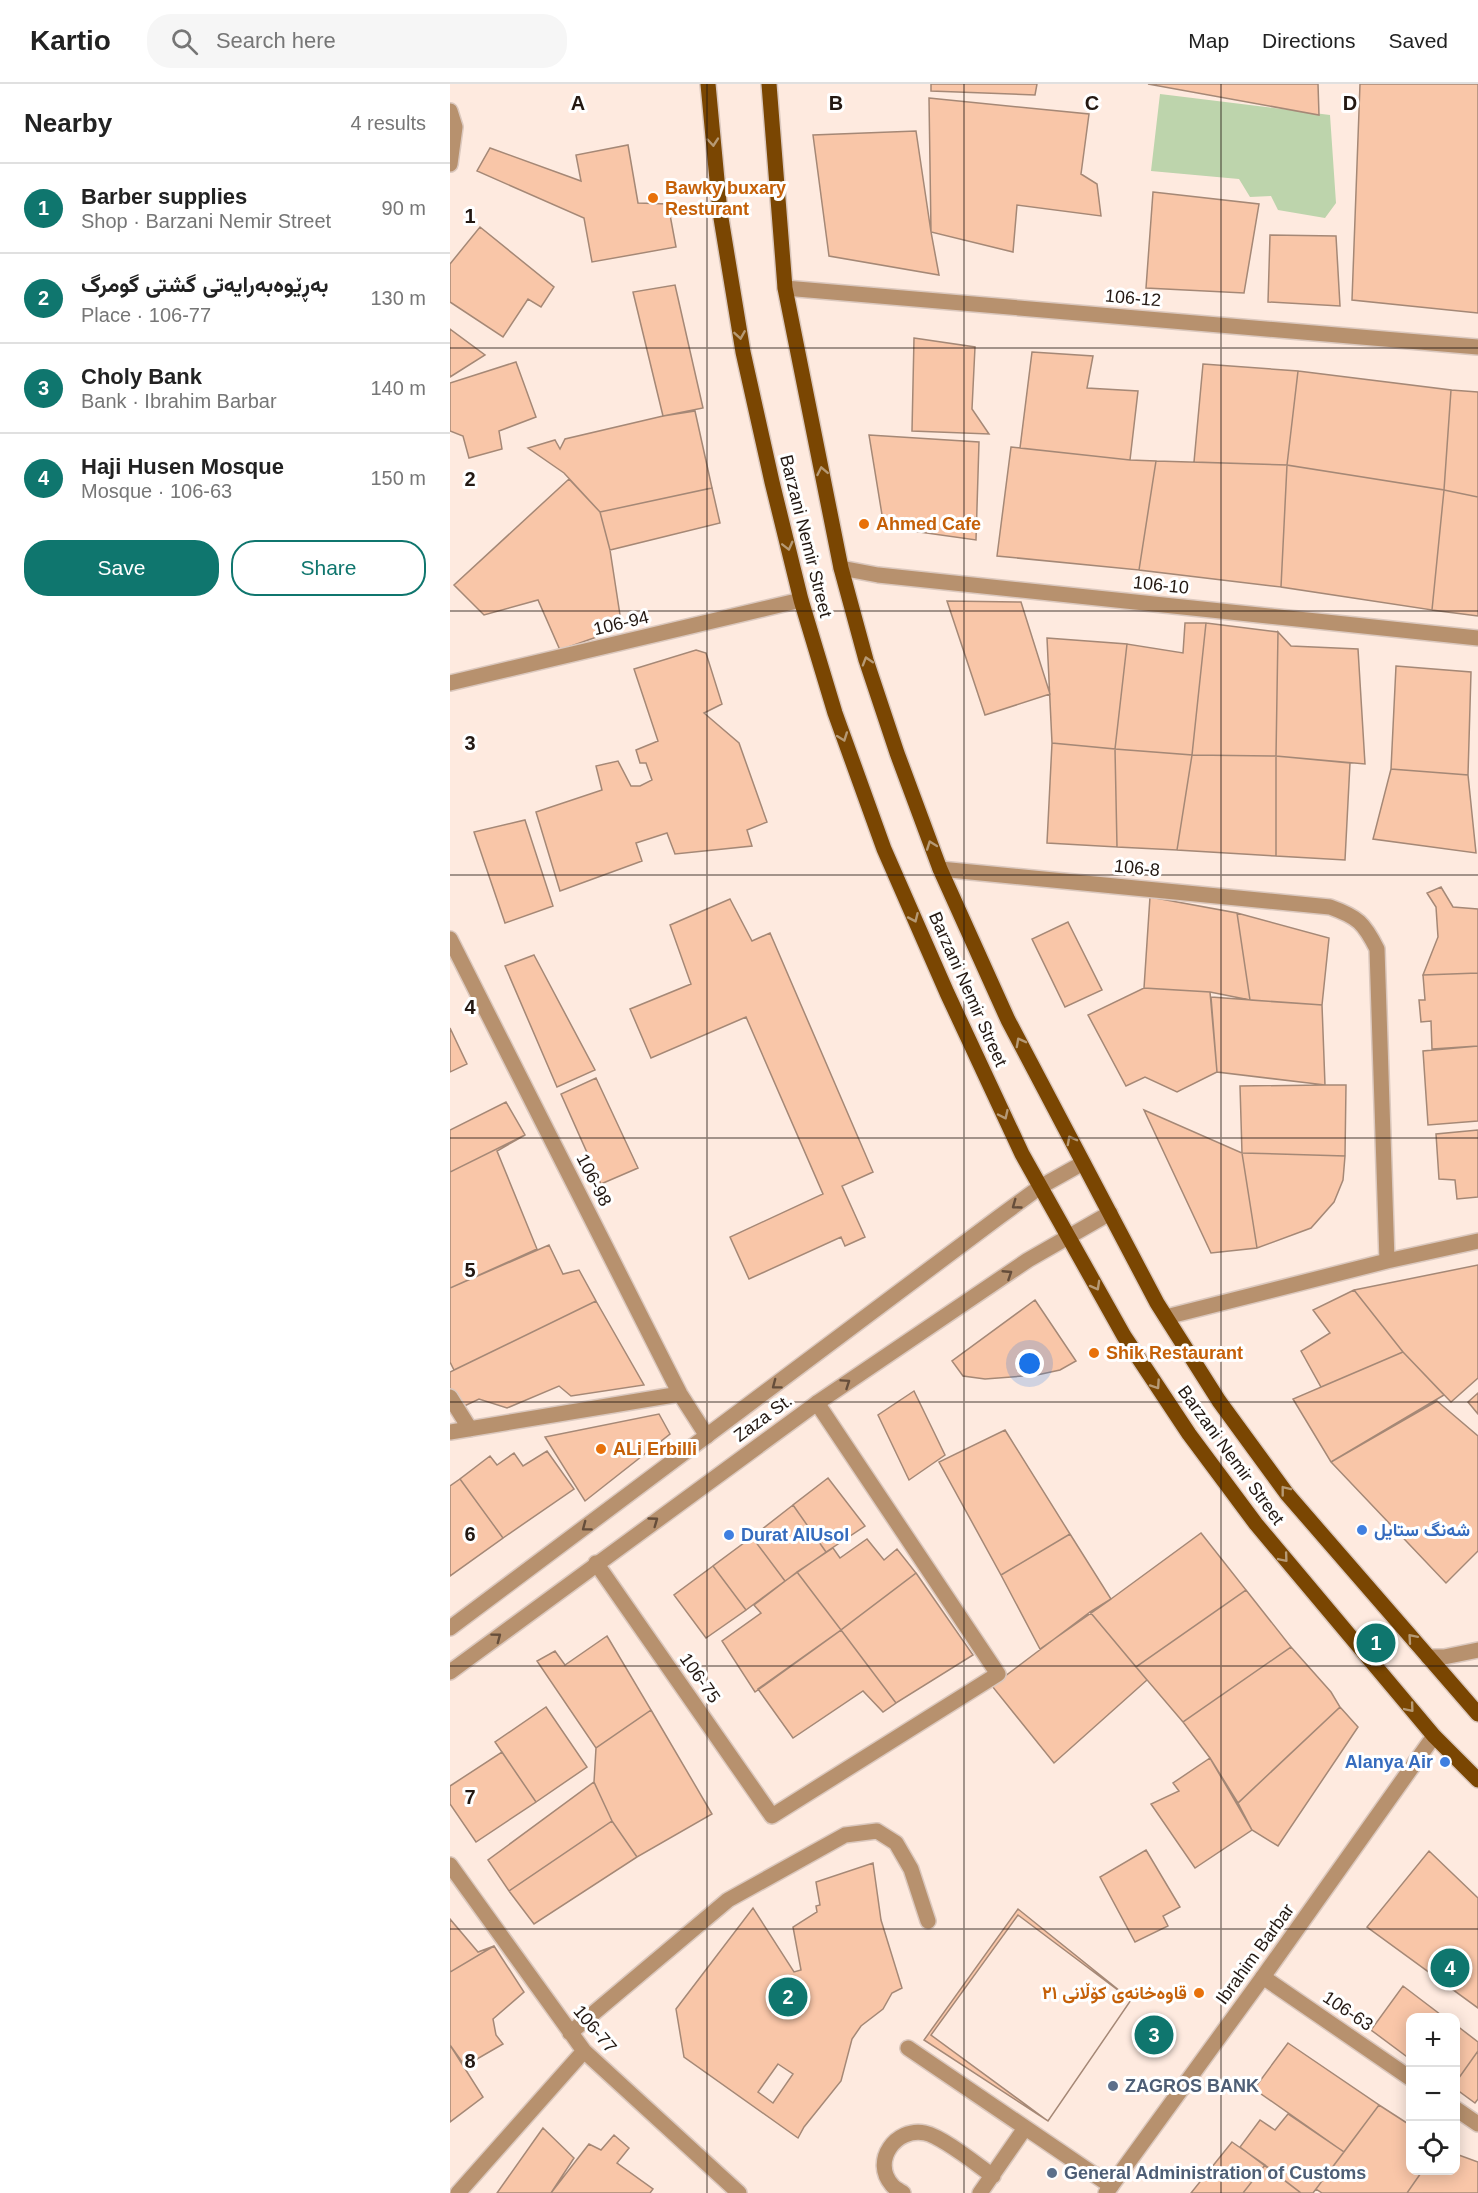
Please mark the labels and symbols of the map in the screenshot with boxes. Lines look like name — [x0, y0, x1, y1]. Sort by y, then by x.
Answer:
text: A — [571, 92, 585, 114]
text: B — [829, 92, 843, 114]
text: C — [1085, 92, 1099, 114]
text: D — [1343, 92, 1357, 114]
one-way arrow — [706, 138, 719, 147]
place label: Bawky buxary Resturant — [665, 178, 786, 219]
marker: Bawky buxary Resturant — [646, 191, 660, 205]
text: 1 — [464, 205, 476, 227]
street label: 106-12 — [1104, 286, 1162, 310]
one-way arrow — [734, 331, 746, 340]
street label: Barzani Nemir Street — [776, 453, 836, 619]
one-way arrow — [816, 467, 829, 477]
text: 2 — [464, 468, 476, 490]
place label: Ahmed Cafe — [876, 514, 981, 534]
marker: Ahmed Cafe — [857, 517, 871, 531]
one-way arrow — [780, 541, 793, 551]
street label: 106-10 — [1132, 572, 1190, 598]
street label: 106-94 — [591, 607, 651, 639]
one-way arrow — [862, 656, 874, 667]
one-way arrow — [836, 731, 848, 742]
text: 3 — [464, 732, 476, 754]
one-way arrow — [925, 840, 938, 851]
street label: 106-8 — [1113, 856, 1161, 880]
street label: Barzani Nemir Street — [925, 909, 1011, 1069]
one-way arrow — [907, 912, 919, 923]
text: 4 — [464, 996, 476, 1018]
one-way arrow — [1015, 1037, 1027, 1048]
one-way arrow — [996, 1108, 1008, 1119]
one-way arrow — [1067, 1136, 1078, 1146]
street label: 106-98 — [572, 1150, 616, 1210]
one-way arrow — [1011, 1198, 1022, 1209]
text: 5 — [464, 1259, 476, 1281]
one-way arrow — [1002, 1269, 1012, 1281]
one-way arrow — [1089, 1280, 1100, 1291]
place label: Shik Restaurant — [1106, 1343, 1243, 1363]
marker: Shik Restaurant — [1087, 1346, 1101, 1360]
your location — [1015, 1349, 1044, 1378]
one-way arrow — [771, 1377, 782, 1388]
one-way arrow — [1149, 1378, 1160, 1389]
one-way arrow — [840, 1379, 851, 1390]
street label: Barzani Nemir Street — [1174, 1382, 1288, 1528]
street label: Zaza St. — [730, 1390, 796, 1446]
place label: ALi Erbilli — [613, 1439, 697, 1459]
marker: ALi Erbilli — [594, 1442, 608, 1456]
one-way arrow — [1281, 1486, 1292, 1497]
one-way arrow — [647, 1517, 658, 1528]
one-way arrow — [581, 1519, 592, 1530]
place label: شەنگ ستایل — [1374, 1520, 1470, 1541]
text: 6 — [464, 1523, 476, 1545]
marker: شەنگ ستایل — [1355, 1523, 1369, 1537]
place label: Durat AlUsol — [741, 1525, 849, 1545]
marker: Durat AlUsol — [722, 1528, 736, 1542]
one-way arrow — [1277, 1551, 1288, 1562]
pin: 1 — [1356, 1620, 1396, 1666]
one-way arrow — [490, 1633, 501, 1644]
one-way arrow — [1408, 1634, 1419, 1645]
street label: 106-75 — [676, 1649, 724, 1707]
one-way arrow — [1402, 1701, 1413, 1712]
place label: Alanya Air — [1345, 1752, 1433, 1772]
marker: Alanya Air — [1438, 1755, 1452, 1769]
text: 7 — [464, 1786, 476, 1808]
street label: Ibrahim Barbar — [1212, 1900, 1298, 2008]
pin: 4 — [1430, 1946, 1470, 1990]
pin: 2 — [768, 1974, 808, 2020]
place label: قاوەخانەی کۆڵانی ٢١ — [1042, 1982, 1187, 2004]
marker: قاوەخانەی کۆڵانی ٢١ — [1192, 1986, 1206, 2000]
street label: 106-63 — [1319, 1987, 1377, 2035]
street label: 106-77 — [569, 2001, 621, 2057]
pin: 3 — [1134, 2012, 1174, 2058]
text: 8 — [464, 2050, 476, 2072]
place label: ZAGROS BANK — [1125, 2076, 1259, 2096]
marker: ZAGROS BANK — [1106, 2079, 1120, 2093]
place label: General Administration of Customs — [1064, 2163, 1366, 2183]
marker: General Administration of Customs — [1045, 2166, 1059, 2180]

